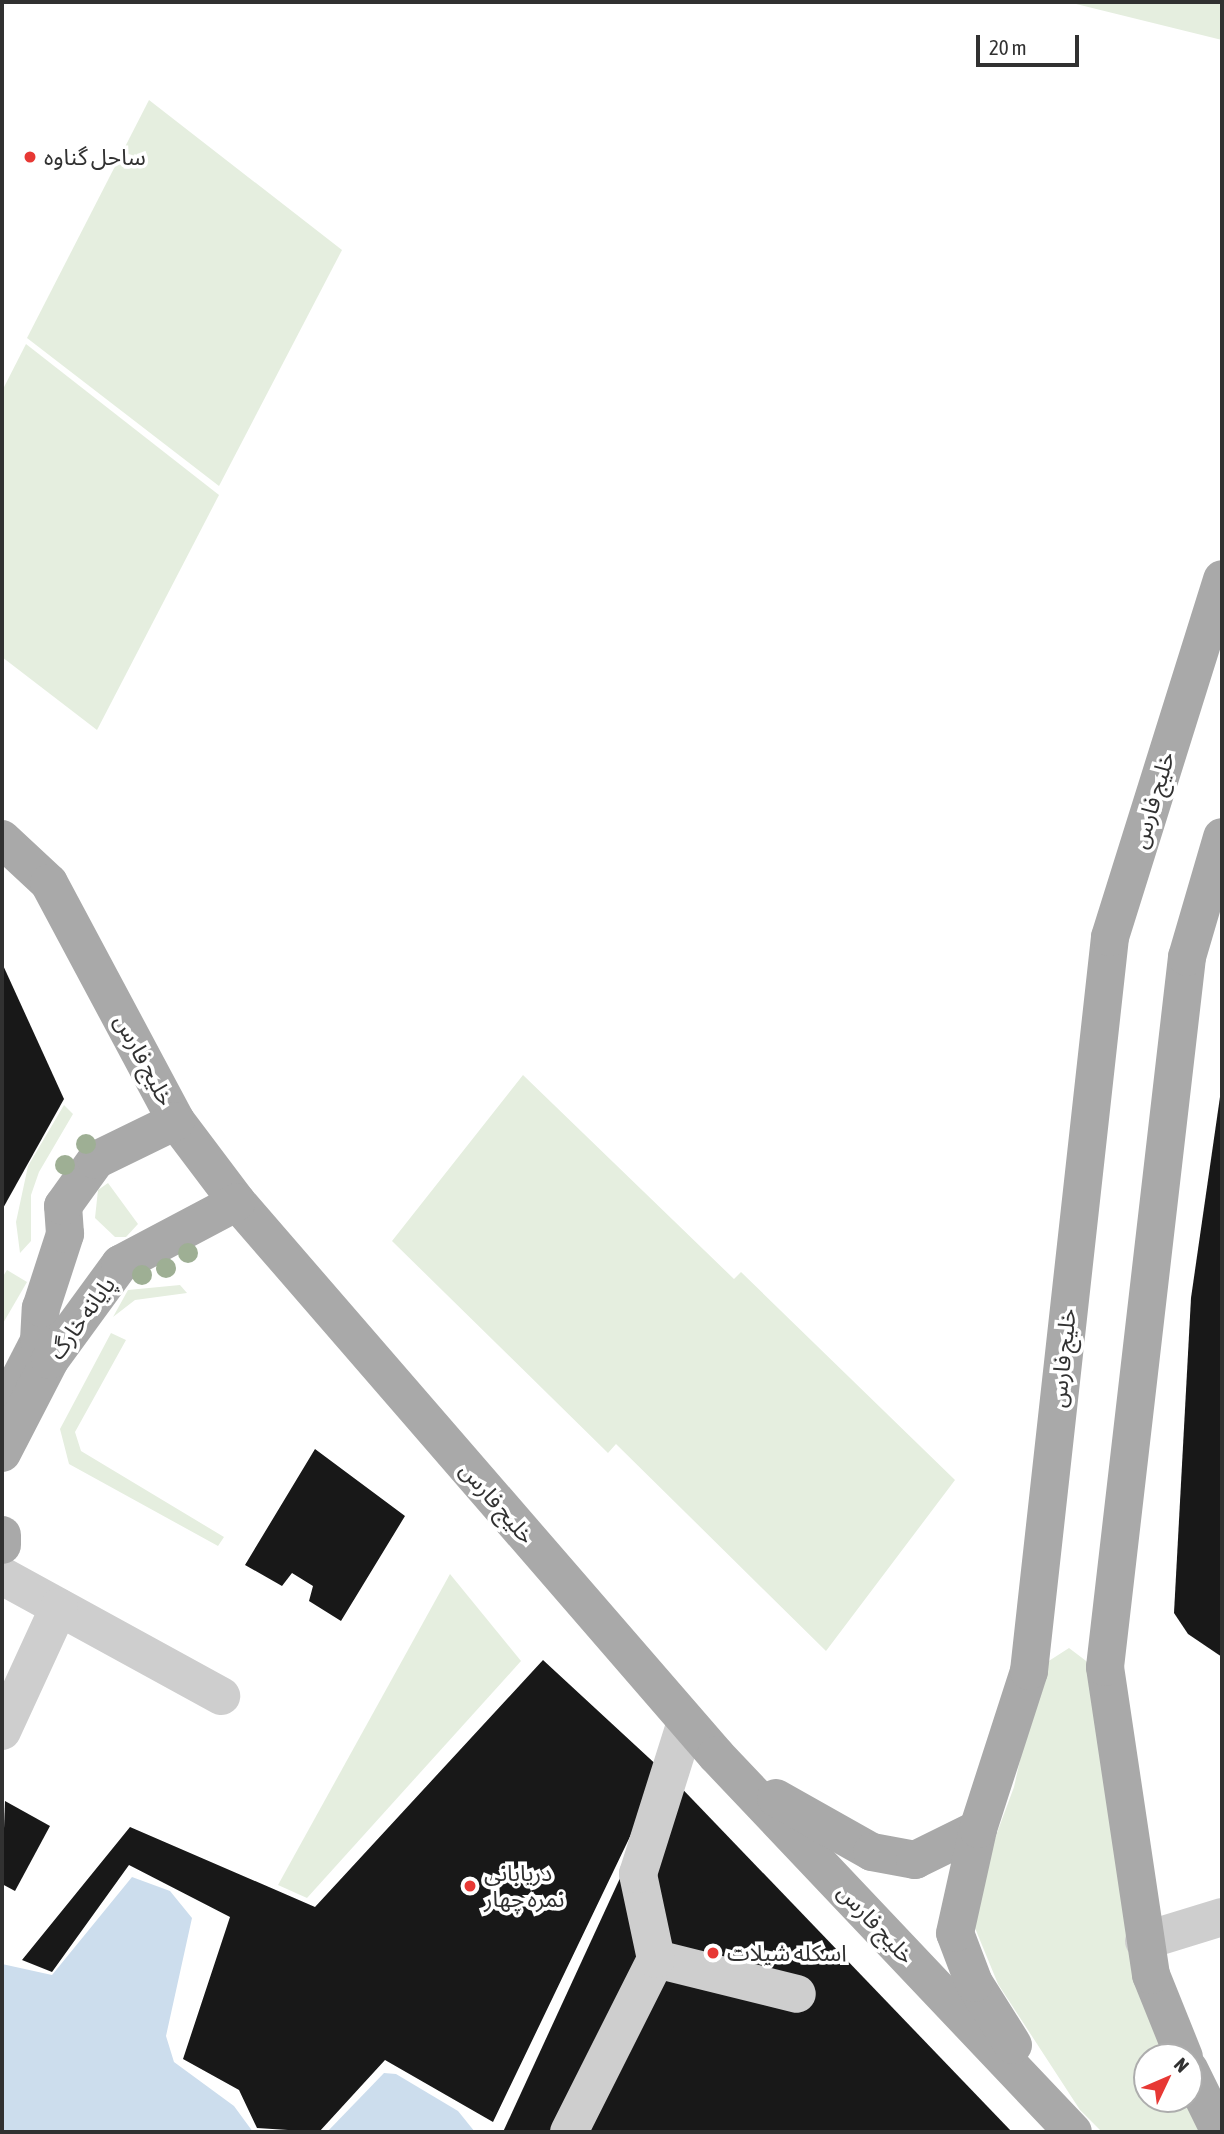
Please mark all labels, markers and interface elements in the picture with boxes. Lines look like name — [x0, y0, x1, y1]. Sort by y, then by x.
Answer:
scale bar — [979, 21, 1082, 65]
text: 20 m — [989, 35, 1027, 59]
place label: ساحل گناوه — [44, 143, 146, 171]
marker: ساحل گناوه — [22, 149, 38, 165]
street label: خلیج فارس — [1125, 748, 1181, 852]
street label: خلیج فارس — [108, 1010, 180, 1110]
street label: پایانه خارگ — [43, 1271, 121, 1365]
street label: خلیج فارس — [1044, 1307, 1082, 1409]
street label: خلیج فارس — [454, 1456, 540, 1550]
place label: دریابانی نمره چهار — [484, 1859, 564, 1913]
marker: دریابانی نمره چهار — [462, 1878, 478, 1894]
street label: خلیج فارس — [832, 1878, 920, 1970]
place label: اسکله شیلات — [727, 1939, 847, 1967]
marker: اسکله شیلات — [705, 1945, 721, 1961]
north arrow — [1133, 2043, 1203, 2113]
text: N — [1170, 2053, 1193, 2076]

